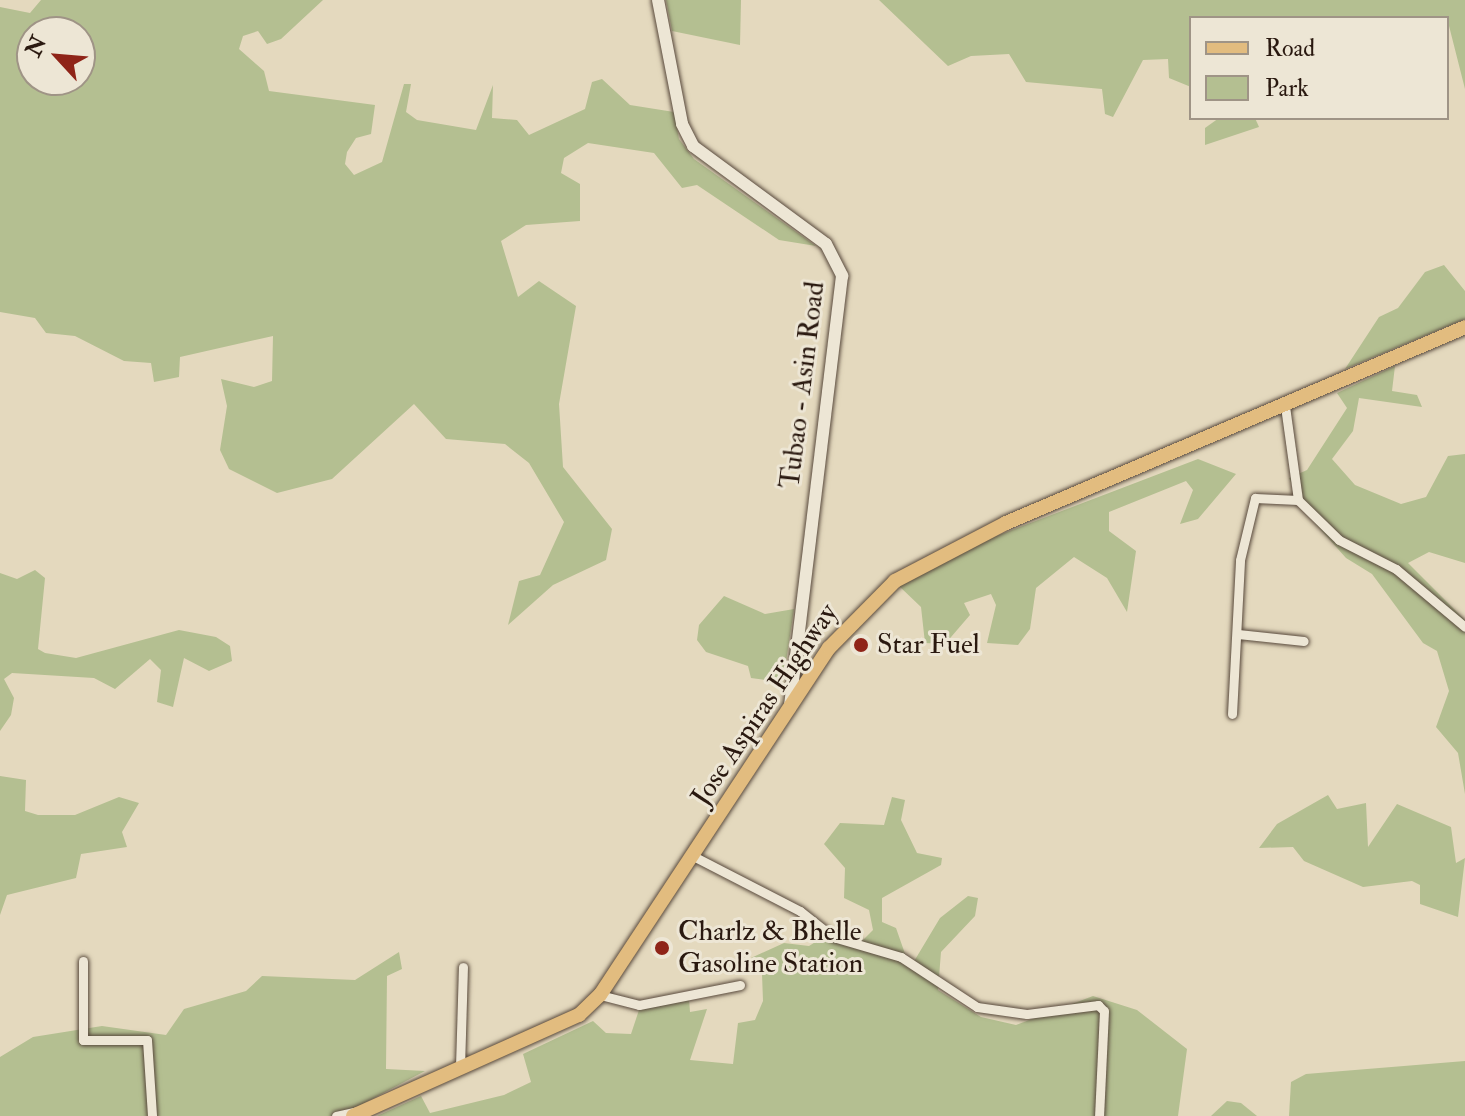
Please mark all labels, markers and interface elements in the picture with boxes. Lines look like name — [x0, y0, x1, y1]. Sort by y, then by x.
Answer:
north arrow — [16, 16, 96, 96]
legend — [1189, 16, 1449, 120]
text: N — [19, 31, 53, 61]
text: Road — [1265, 33, 1315, 64]
text: Park — [1265, 73, 1309, 104]
street label: Tubao - Asin Road — [774, 280, 832, 490]
street label: Jose Aspiras Highway — [685, 597, 845, 813]
place label: Star Fuel — [877, 628, 980, 662]
marker: Star Fuel — [852, 636, 870, 654]
place label: Charlz & Bhelle Gasoline Station — [678, 915, 863, 981]
marker: Charlz & Bhelle Gasoline Station — [653, 939, 671, 957]

